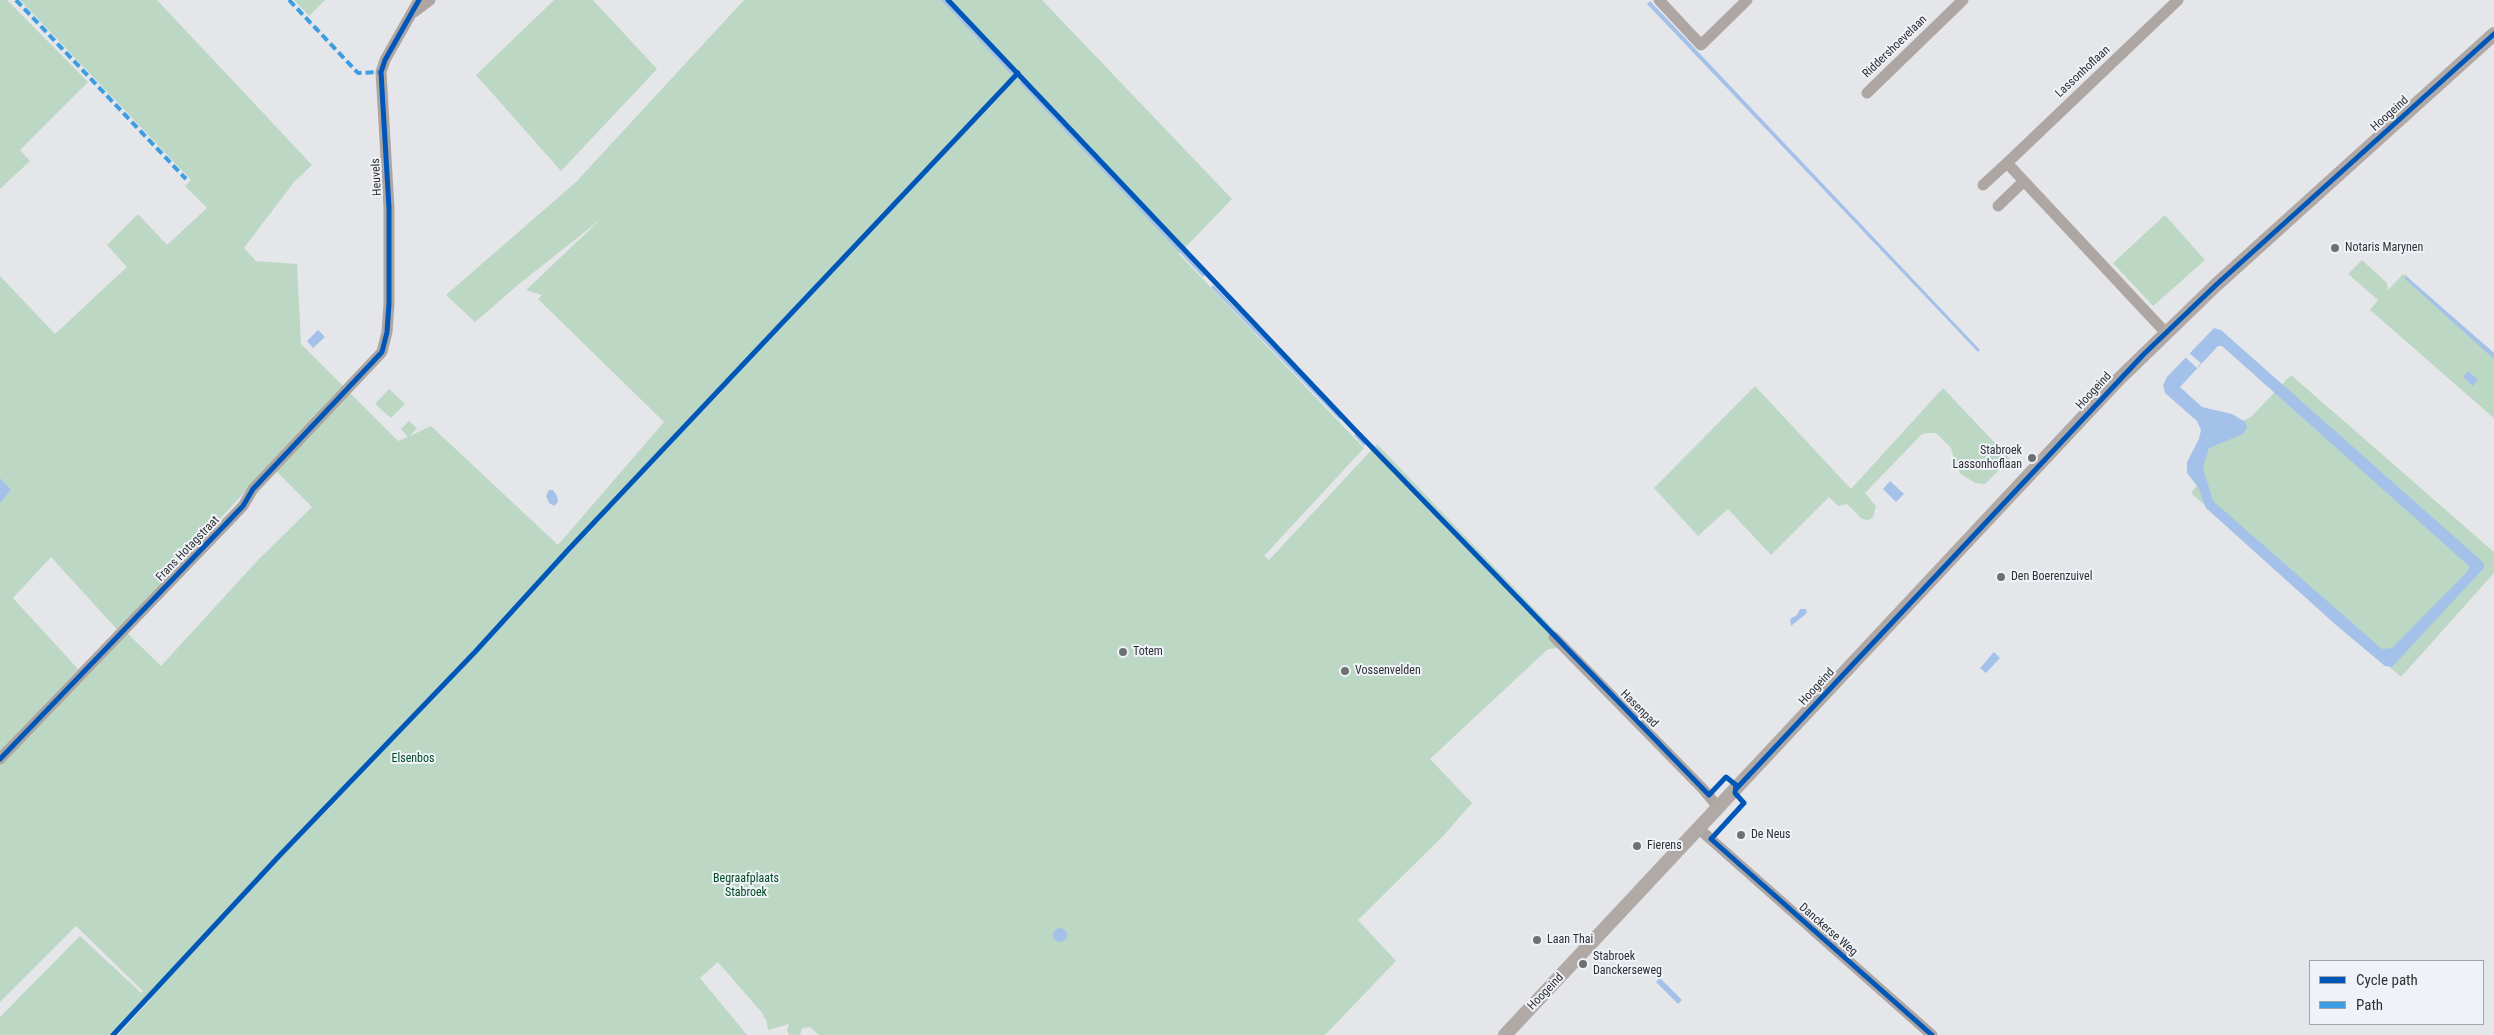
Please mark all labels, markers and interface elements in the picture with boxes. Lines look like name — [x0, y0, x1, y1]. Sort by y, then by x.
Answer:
street label: Riddershoevelaan — [1860, 13, 1930, 81]
street label: Lassonhoflaan — [2053, 43, 2113, 101]
street label: Hoogeind — [2368, 93, 2412, 135]
street label: Heuvels — [369, 158, 385, 196]
place label: Notaris Marynen — [2345, 241, 2423, 255]
marker: Notaris Marynen — [2329, 242, 2341, 254]
street label: Hoogeind — [2073, 369, 2115, 413]
place label: Stabroek Lassonhoflaan — [1953, 444, 2022, 472]
marker: Stabroek Lassonhoflaan — [2026, 452, 2038, 464]
street label: Frans Hotagstraat — [153, 513, 223, 585]
place label: Den Boerenzuivel — [2011, 570, 2092, 584]
marker: Den Boerenzuivel — [1995, 571, 2007, 583]
place label: Totem — [1133, 645, 1163, 659]
marker: Totem — [1117, 646, 1129, 658]
place label: Vossenvelden — [1355, 664, 1421, 678]
marker: Vossenvelden — [1339, 665, 1351, 677]
street label: Hoogeind — [1796, 665, 1838, 709]
street label: Hasenpad — [1617, 687, 1661, 731]
park label: Elsenbos — [391, 752, 435, 766]
place label: De Neus — [1751, 828, 1791, 842]
marker: De Neus — [1735, 829, 1747, 841]
place label: Fierens — [1647, 839, 1682, 853]
marker: Fierens — [1631, 840, 1643, 852]
park label: Begraafplaats Stabroek — [713, 872, 779, 900]
street label: Danckerse Weg — [1796, 901, 1860, 959]
place label: Laan Thai — [1547, 933, 1593, 947]
marker: Laan Thai — [1531, 934, 1543, 946]
place label: Stabroek Danckerseweg — [1593, 950, 1662, 978]
marker: Stabroek Danckerseweg — [1577, 958, 1589, 970]
legend — [2309, 960, 2484, 1025]
street label: Hoogeind — [1525, 971, 1567, 1013]
text: Cycle path — [2356, 971, 2418, 989]
text: Path — [2356, 996, 2383, 1014]

